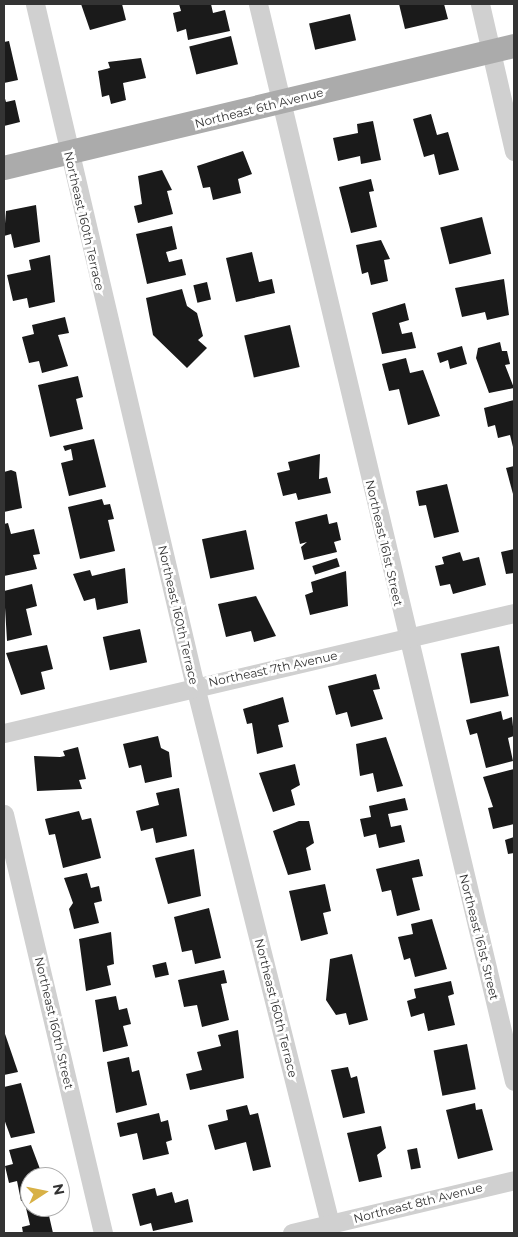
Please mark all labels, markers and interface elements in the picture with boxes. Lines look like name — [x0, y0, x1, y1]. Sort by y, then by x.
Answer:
street label: Northeast 6th Avenue — [193, 85, 325, 131]
street label: Northeast 160th Terrace — [61, 150, 107, 292]
street label: Northeast 161st Street — [362, 478, 406, 608]
street label: Northeast 160th Terrace — [155, 544, 201, 686]
street label: Northeast 7th Avenue — [207, 648, 339, 690]
street label: Northeast 161st Street — [456, 872, 502, 1002]
street label: Northeast 160th Terrace — [252, 937, 300, 1079]
street label: Northeast 160th Street — [32, 955, 76, 1091]
north arrow — [20, 1167, 70, 1217]
street label: Northeast 8th Avenue — [352, 1180, 484, 1226]
text: N — [49, 1182, 69, 1197]

